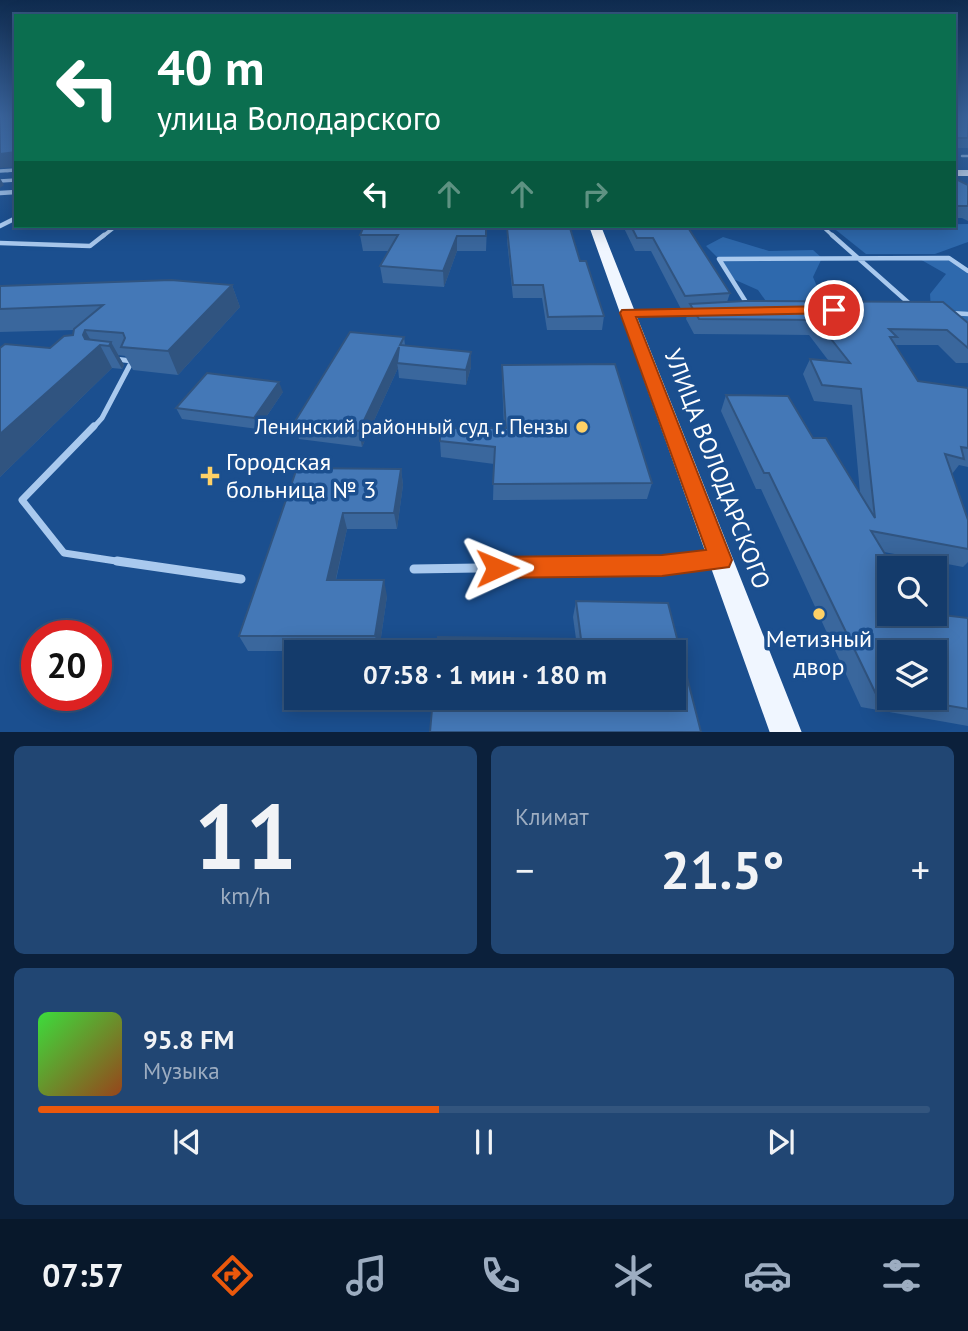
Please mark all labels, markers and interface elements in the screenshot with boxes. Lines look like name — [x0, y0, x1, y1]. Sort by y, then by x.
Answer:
text: 40 m — [157, 35, 264, 99]
icon: left — [42, 42, 133, 133]
text: улица Володарского — [157, 97, 441, 139]
icon: left — [357, 175, 395, 213]
icon: ahead — [430, 175, 468, 213]
icon: ahead — [503, 175, 541, 213]
icon: right — [576, 175, 614, 213]
pin — [804, 280, 864, 340]
icon: arrive — [815, 291, 853, 329]
street label: УЛИЦА ВОЛОДАРСКОГО — [657, 344, 778, 593]
place label: Ленинский районный суд г. Пензы — [254, 413, 568, 440]
marker: Ленинский районный суд г. Пензы — [574, 419, 590, 435]
place label: Городская больница № 3 — [226, 446, 376, 505]
marker: Городская больница № 3 — [200, 466, 220, 486]
position arrow — [460, 531, 534, 605]
map controls — [877, 556, 947, 710]
button: search — [877, 556, 947, 626]
marker: Метизный двор — [811, 606, 827, 622]
speed limit sign: 20 — [21, 620, 112, 711]
place label: Метизный двор — [766, 623, 872, 682]
button: layers — [877, 640, 947, 710]
text: 07:58 · 1 мин · 180 m — [363, 658, 607, 691]
text: 11 — [194, 776, 297, 894]
text: Климат — [515, 802, 589, 831]
text: 21.5° — [661, 836, 784, 903]
text: − — [515, 845, 534, 894]
text: + — [911, 845, 930, 894]
text: km/h — [220, 881, 271, 910]
text: 95.8 FM — [143, 1023, 234, 1056]
text: Музыка — [143, 1056, 220, 1085]
icon: previous — [168, 1123, 206, 1161]
icon: pause — [465, 1123, 503, 1161]
icon: next — [762, 1123, 800, 1161]
icon: directions — [208, 1251, 257, 1300]
icon: music — [342, 1251, 391, 1300]
icon: phone — [476, 1251, 525, 1300]
icon: climate — [609, 1251, 658, 1300]
icon: car — [743, 1251, 792, 1300]
icon: filters — [877, 1251, 926, 1300]
text: 07:57 — [42, 1254, 124, 1296]

